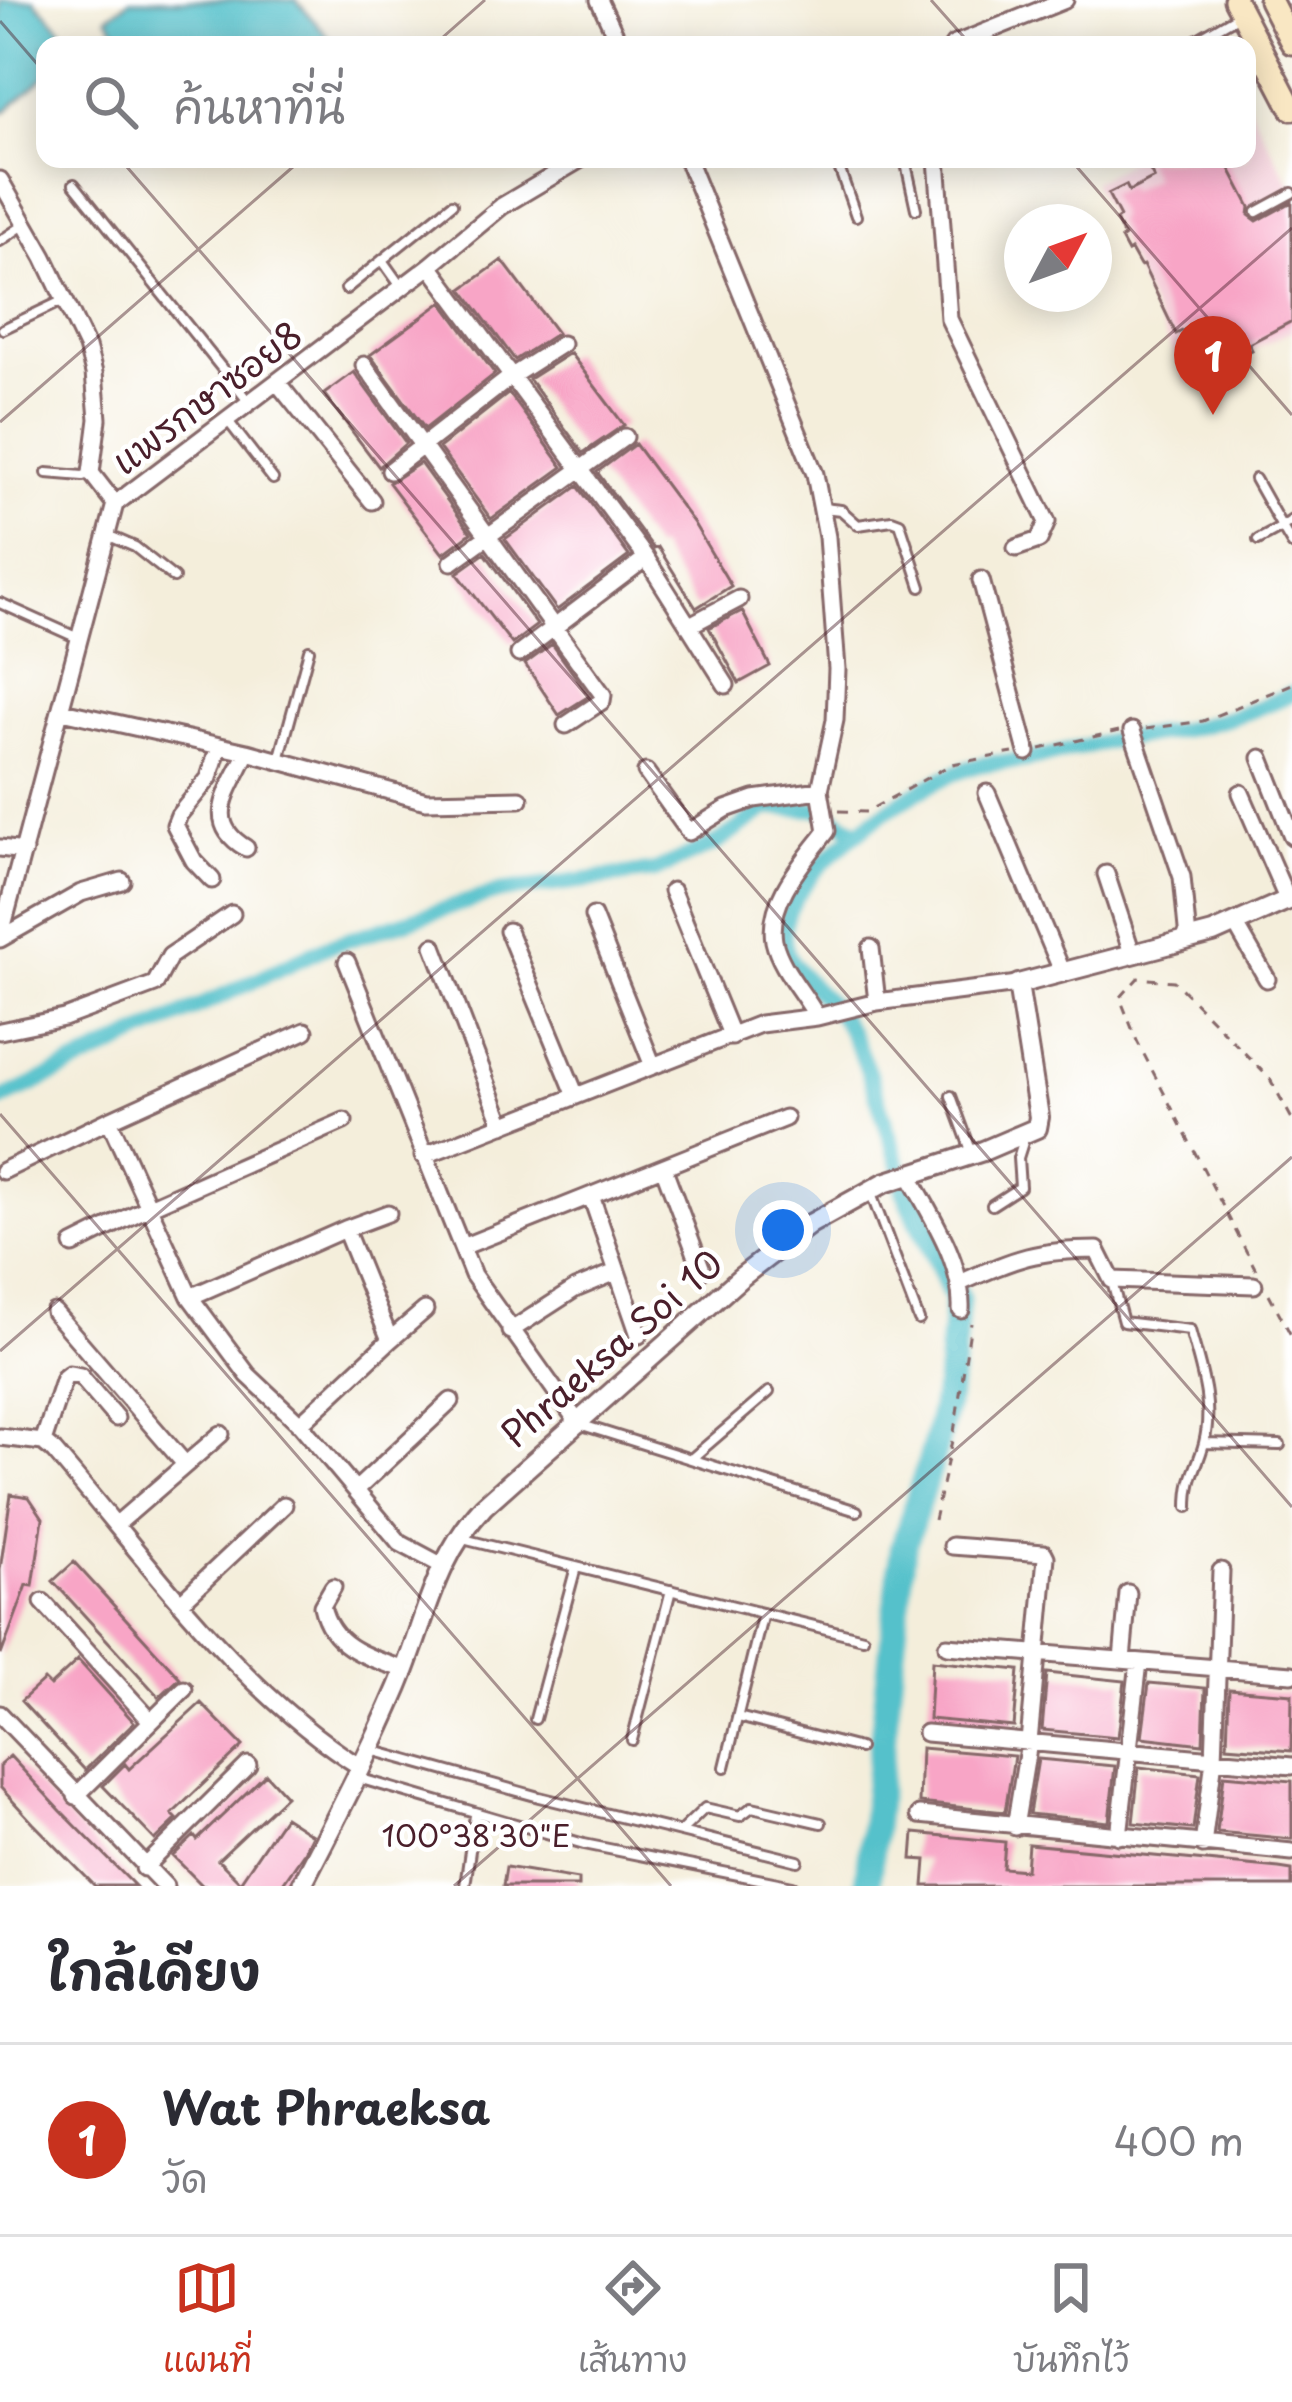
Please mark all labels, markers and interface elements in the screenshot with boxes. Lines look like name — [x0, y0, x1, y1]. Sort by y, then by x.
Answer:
search box — [36, 36, 1256, 168]
icon: search — [78, 69, 144, 135]
text: ค้นหาที่นี่ — [174, 71, 345, 139]
north arrow — [1004, 204, 1112, 312]
street label: แพรกษาซอย8 — [99, 307, 312, 486]
pin: 1 — [1174, 316, 1252, 415]
your location — [753, 1200, 813, 1260]
street label: Phraeksa Soi 10 — [488, 1236, 734, 1459]
text: 100°38'30"E — [382, 1812, 570, 1857]
text: ใกล้เคียง — [48, 1930, 260, 2007]
text: Wat Phraeksa — [162, 2072, 491, 2140]
text: 1 — [78, 2110, 96, 2169]
text: 400 m — [1114, 2110, 1244, 2169]
text: วัด — [162, 2147, 208, 2206]
tab: แผนที่ — [163, 2255, 252, 2385]
tab: เส้นทาง — [578, 2255, 687, 2385]
tab: บันทึกไว้ — [1013, 2255, 1129, 2385]

